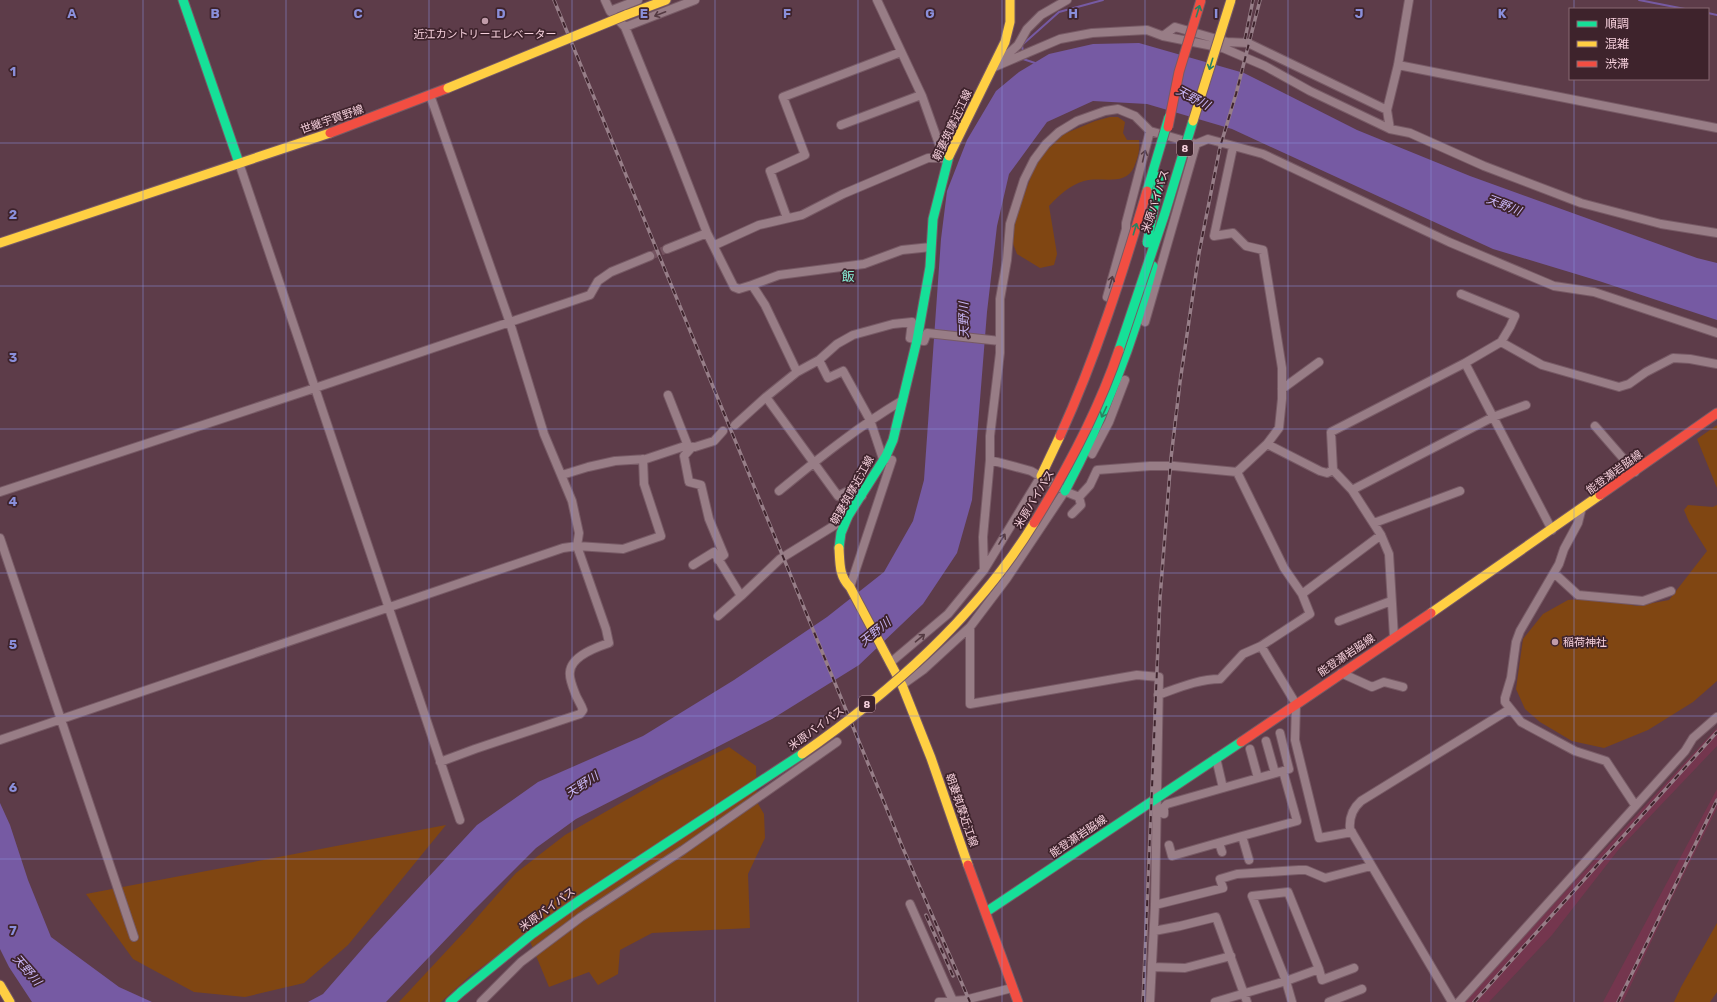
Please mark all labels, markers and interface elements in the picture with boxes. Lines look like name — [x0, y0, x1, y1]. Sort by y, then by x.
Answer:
one-way arrow — [1195, 5, 1202, 18]
text: A — [67, 6, 77, 21]
text: B — [210, 6, 220, 21]
text: C — [353, 6, 363, 21]
text: D — [496, 6, 506, 21]
text: E — [640, 6, 648, 21]
text: F — [783, 6, 791, 21]
text: G — [925, 6, 935, 21]
text: H — [1068, 6, 1078, 21]
text: I — [1214, 6, 1218, 21]
text: J — [1355, 6, 1363, 21]
text: K — [1498, 6, 1507, 21]
legend — [1569, 8, 1709, 80]
one-way arrow — [654, 10, 666, 18]
marker: 近江カントリーエレベーター — [480, 16, 490, 26]
text: 順調 — [1605, 17, 1629, 31]
place label: 近江カントリーエレベーター — [414, 28, 557, 41]
text: 混雑 — [1605, 37, 1629, 51]
one-way arrow — [1207, 57, 1214, 70]
text: 渋滞 — [1605, 57, 1629, 71]
text: 1 — [10, 64, 16, 79]
water label: 天野川 — [1174, 83, 1214, 114]
street label: 朝妻筑摩近江線 — [930, 88, 975, 163]
street label: 世継宇賀野線 — [299, 103, 365, 136]
road number: 8 — [1177, 140, 1193, 156]
one-way arrow — [1141, 150, 1148, 163]
street label: 米原バイパス — [1139, 168, 1172, 234]
water label: 天野川 — [1485, 192, 1525, 219]
text: 2 — [9, 207, 17, 222]
one-way arrow — [1132, 222, 1139, 235]
district label: 飯 — [841, 269, 855, 284]
one-way arrow — [1108, 275, 1116, 288]
water label: 天野川 — [957, 300, 971, 338]
text: 3 — [9, 350, 18, 365]
one-way arrow — [1100, 405, 1107, 417]
street label: 能登瀬岩脇線 — [1584, 448, 1645, 497]
street label: 朝妻筑摩近江線 — [828, 453, 877, 527]
street label: 米原バイパス — [1012, 468, 1057, 531]
text: 4 — [9, 494, 18, 509]
one-way arrow — [999, 533, 1007, 545]
water label: 天野川 — [857, 614, 895, 649]
street label: 能登瀬岩脇線 — [1315, 632, 1377, 679]
one-way arrow — [914, 633, 925, 642]
place label: 稲荷神社 — [1563, 636, 1607, 649]
text: 5 — [9, 637, 17, 652]
marker: 稲荷神社 — [1550, 637, 1560, 647]
road number: 8 — [859, 696, 875, 712]
street label: 米原バイパス — [786, 704, 847, 753]
water label: 天野川 — [563, 768, 603, 801]
street label: 朝妻筑摩近江線 — [943, 772, 980, 849]
text: 6 — [9, 780, 18, 795]
street label: 能登瀬岩脇線 — [1047, 813, 1109, 860]
street label: 米原バイパス — [517, 885, 578, 934]
text: 7 — [9, 923, 17, 938]
water label: 天野川 — [10, 952, 45, 990]

